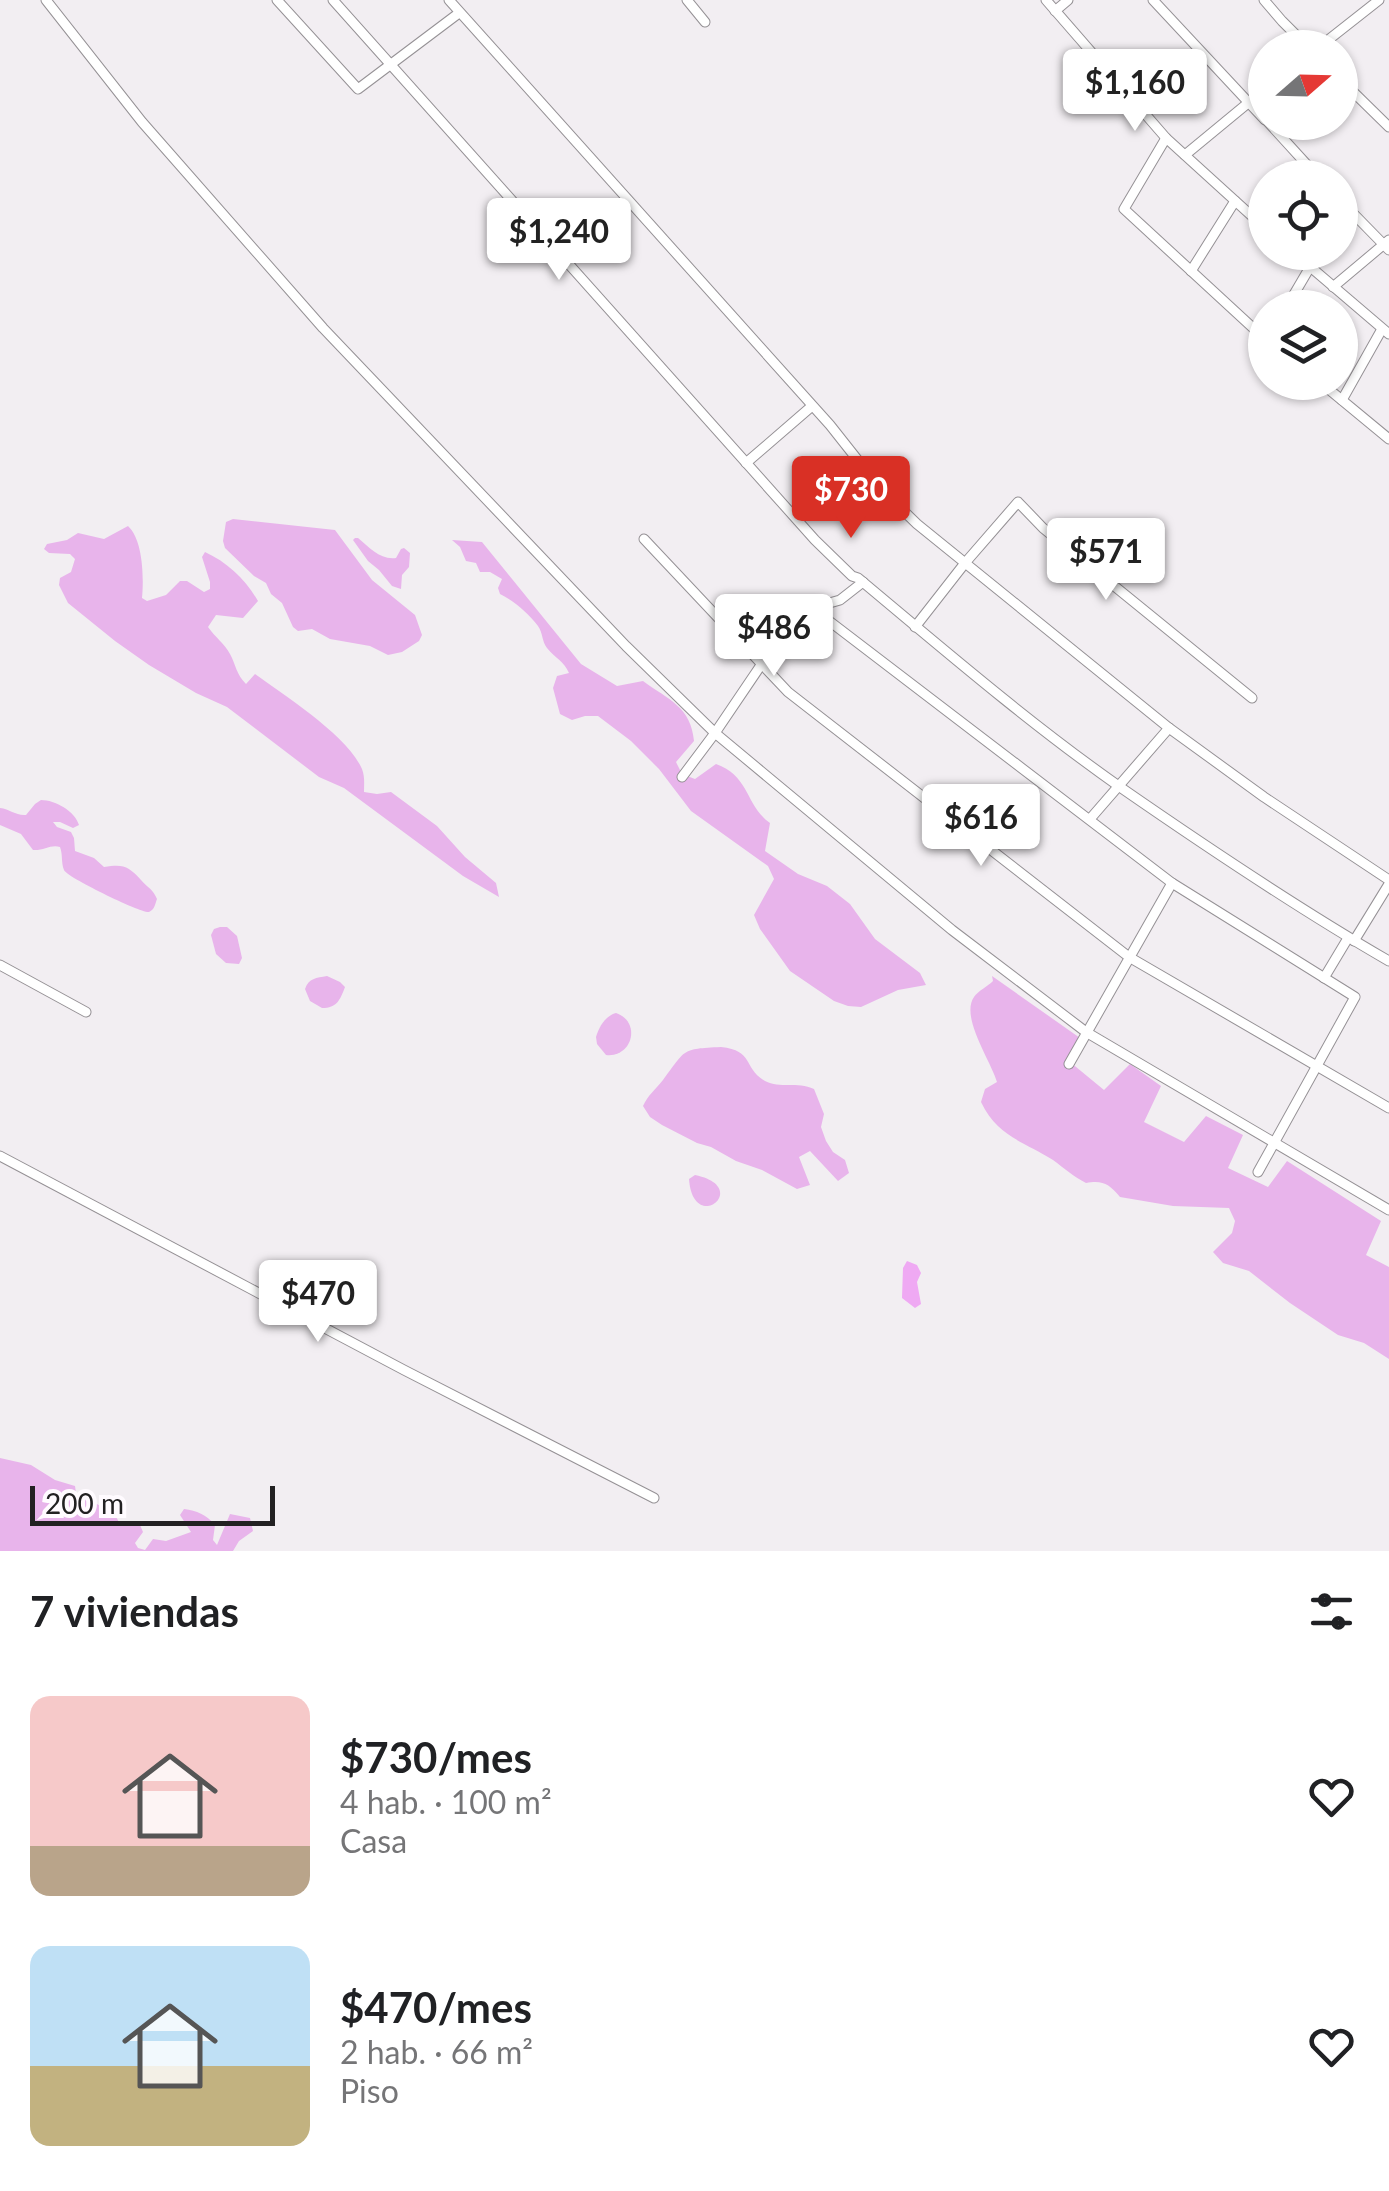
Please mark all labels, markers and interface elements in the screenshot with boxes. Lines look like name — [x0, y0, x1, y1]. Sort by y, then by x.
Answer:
north arrow — [1248, 30, 1358, 140]
map controls — [1248, 30, 1358, 400]
pin: $1,160 — [1054, 49, 1216, 134]
text: $1,160 — [1085, 62, 1185, 101]
button: locate — [1248, 160, 1358, 270]
pin: $1,240 — [478, 198, 640, 283]
text: $1,240 — [509, 211, 609, 250]
button: layers — [1248, 290, 1358, 400]
pin: $730 — [792, 456, 910, 541]
text: $730 — [814, 469, 888, 508]
pin: $571 — [1047, 518, 1165, 603]
text: $571 — [1069, 531, 1143, 570]
pin: $486 — [715, 594, 833, 679]
text: $486 — [737, 607, 811, 646]
pin: $616 — [922, 784, 1040, 869]
text: $616 — [944, 797, 1018, 836]
pin: $470 — [259, 1260, 377, 1345]
text: $470 — [281, 1273, 355, 1312]
scale bar — [30, 1481, 275, 1526]
text: 200 m — [45, 1486, 124, 1520]
icon: filters — [1304, 1584, 1359, 1639]
text: 7 viviendas — [30, 1586, 239, 1636]
text: $730/mes — [340, 1732, 532, 1782]
icon: home — [110, 1736, 230, 1856]
icon: heart — [1304, 1769, 1359, 1824]
text: 4 hab. · 100 m² — [340, 1782, 552, 1821]
text: Casa — [340, 1821, 407, 1860]
text: $470/mes — [340, 1982, 532, 2032]
icon: home — [110, 1986, 230, 2106]
icon: heart — [1304, 2019, 1359, 2074]
text: 2 hab. · 66 m² — [340, 2032, 533, 2071]
text: Piso — [340, 2071, 399, 2110]

